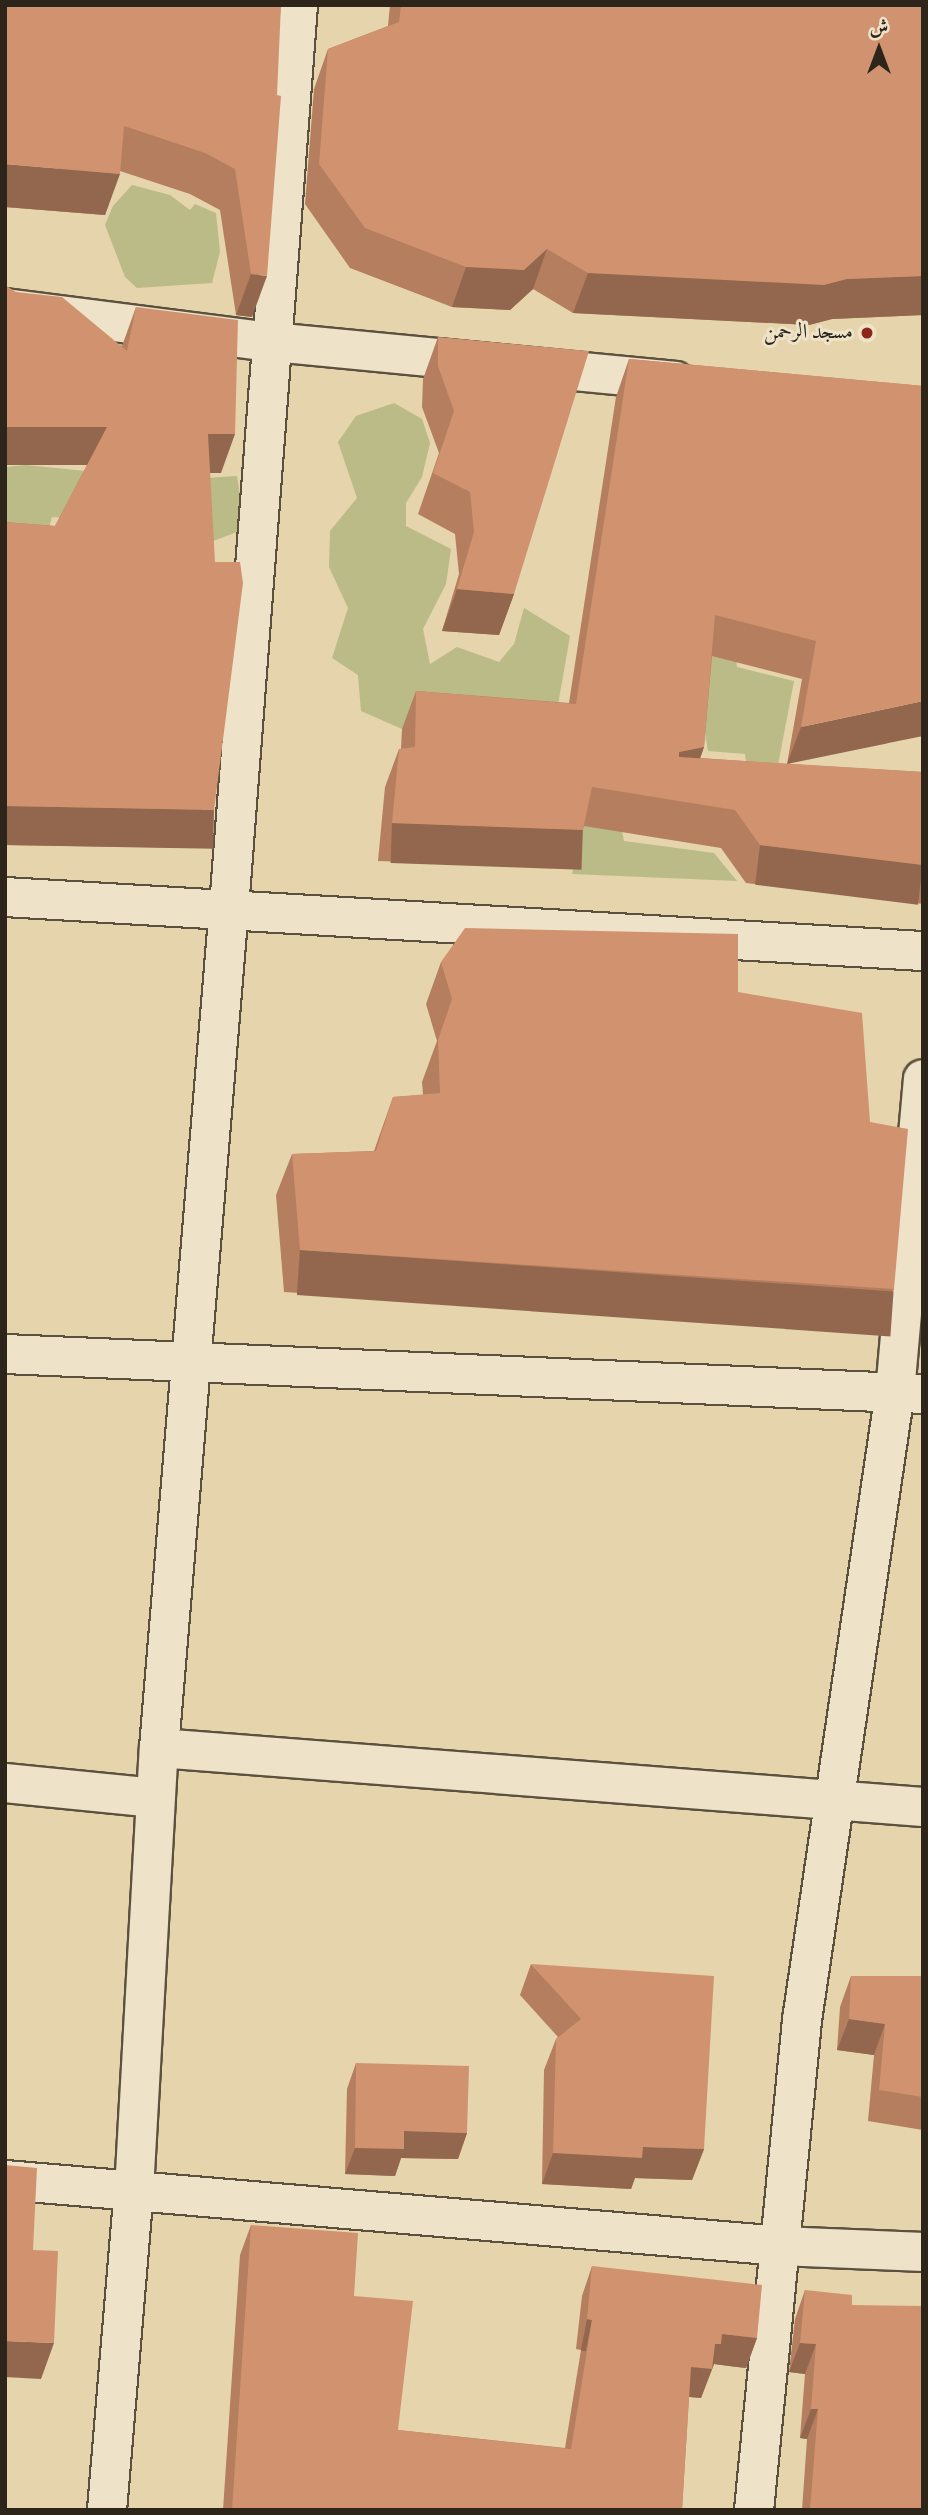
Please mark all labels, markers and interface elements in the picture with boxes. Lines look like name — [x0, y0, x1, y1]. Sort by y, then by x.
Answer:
north arrow — [844, 14, 914, 84]
text: ش — [870, 16, 888, 40]
place label: مسجد الرحمن — [764, 320, 853, 346]
marker: مسجد الرحمن — [859, 325, 875, 341]

